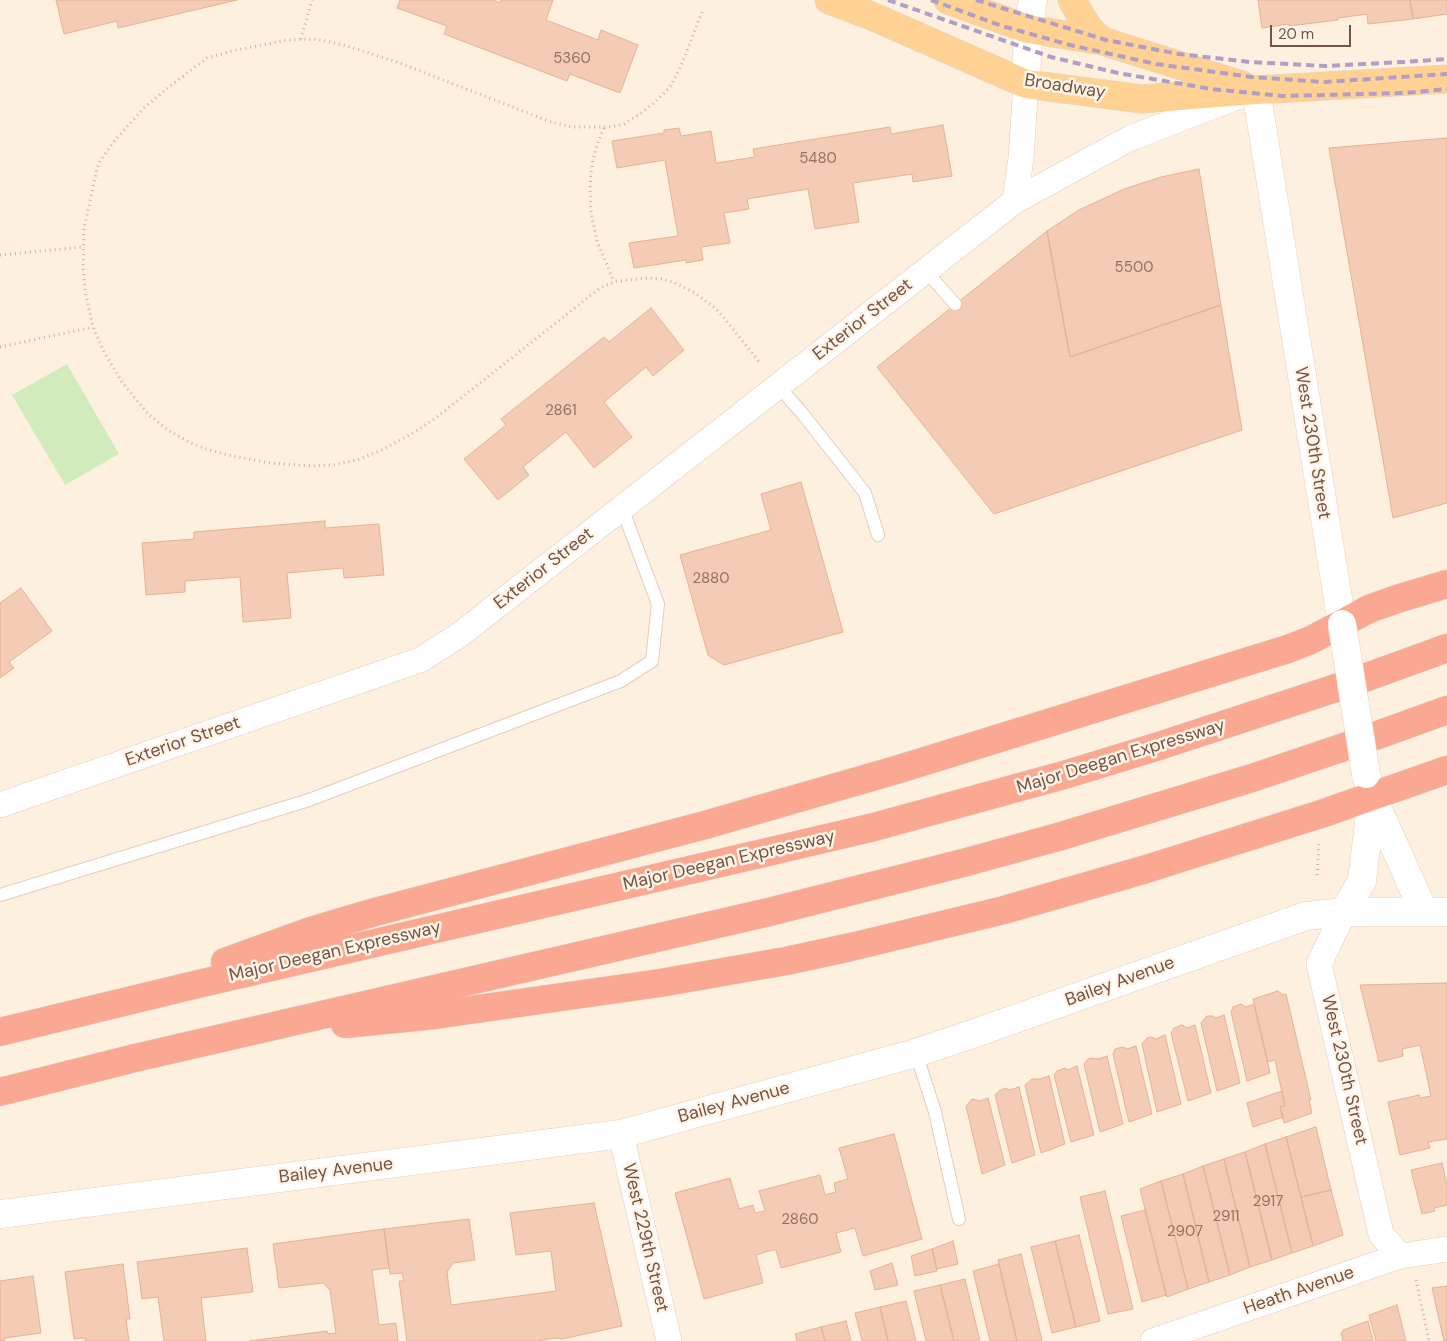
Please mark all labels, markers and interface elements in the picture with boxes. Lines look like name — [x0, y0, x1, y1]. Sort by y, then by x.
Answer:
scale bar — [1272, 15, 1353, 47]
text: 20 m — [1278, 24, 1314, 44]
house number: 5360 — [553, 50, 591, 68]
street label: Broadway — [1023, 70, 1107, 104]
house number: 5480 — [799, 150, 837, 168]
house number: 5500 — [1115, 259, 1153, 277]
street label: Exterior Street — [809, 274, 917, 366]
street label: West 230th Street — [1289, 365, 1335, 521]
house number: 2861 — [545, 402, 577, 420]
street label: Exterior Street — [490, 523, 598, 615]
house number: 2880 — [693, 570, 729, 588]
street label: Exterior Street — [123, 712, 243, 772]
street label: Major Deegan Expressway — [1014, 715, 1228, 799]
street label: Major Deegan Expressway — [621, 826, 837, 896]
street label: Major Deegan Expressway — [227, 917, 443, 987]
street label: Bailey Avenue — [1062, 952, 1178, 1012]
street label: West 230th Street — [1316, 993, 1372, 1147]
street label: Bailey Avenue — [676, 1078, 792, 1128]
street label: Bailey Avenue — [278, 1153, 394, 1189]
street label: West 229th Street — [617, 1161, 673, 1315]
house number: 2917 — [1253, 1193, 1283, 1211]
house number: 2911 — [1212, 1208, 1240, 1226]
house number: 2860 — [781, 1211, 819, 1229]
house number: 2907 — [1167, 1223, 1203, 1241]
street label: Heath Avenue — [1241, 1262, 1357, 1320]

